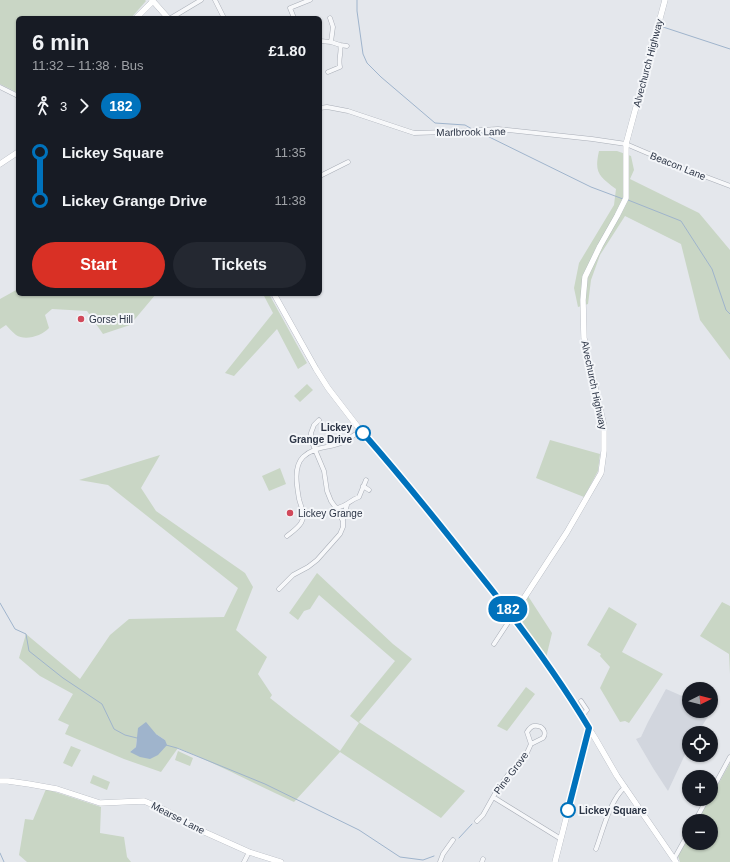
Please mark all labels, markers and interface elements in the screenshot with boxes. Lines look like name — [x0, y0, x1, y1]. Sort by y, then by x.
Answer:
street label: Alvechurch Highway — [631, 18, 665, 108]
text: 6 min — [32, 30, 89, 55]
text: £1.80 — [268, 42, 306, 59]
text: 11:32 – 11:38 · Bus — [32, 58, 144, 73]
icon: walk — [32, 95, 54, 117]
icon: forward — [73, 95, 95, 117]
text: 182 — [109, 98, 133, 114]
text: 3 — [60, 99, 67, 114]
street label: Marlbrook Lane — [436, 126, 506, 138]
text: Lickey Square — [62, 144, 164, 161]
text: 11:35 — [274, 145, 306, 160]
street label: Beacon Lane — [649, 150, 708, 182]
text: Lickey Grange Drive — [62, 192, 207, 209]
text: 11:38 — [274, 193, 306, 208]
button: Start — [32, 242, 165, 288]
button: Tickets — [173, 242, 306, 288]
marker: Gorse Hill — [76, 314, 86, 324]
place label: Gorse Hill — [89, 314, 133, 325]
street label: Alvechurch Highway — [579, 340, 609, 430]
place label: Lickey Grange Drive — [289, 422, 352, 445]
marker: Lickey Grange Drive — [355, 425, 371, 441]
marker: Lickey Grange — [285, 508, 295, 518]
place label: Lickey Grange — [298, 508, 363, 519]
line badge: 182 — [485, 596, 531, 622]
text: 182 — [496, 601, 520, 617]
north arrow — [682, 682, 718, 718]
map controls — [682, 682, 718, 850]
button: locate — [682, 726, 718, 762]
street label: Pine Grove — [492, 749, 531, 796]
button: + — [682, 770, 718, 806]
street label: Mearse Lane — [149, 800, 207, 836]
marker: Lickey Square — [560, 802, 576, 818]
place label: Lickey Square — [579, 805, 647, 816]
button: − — [682, 814, 718, 850]

